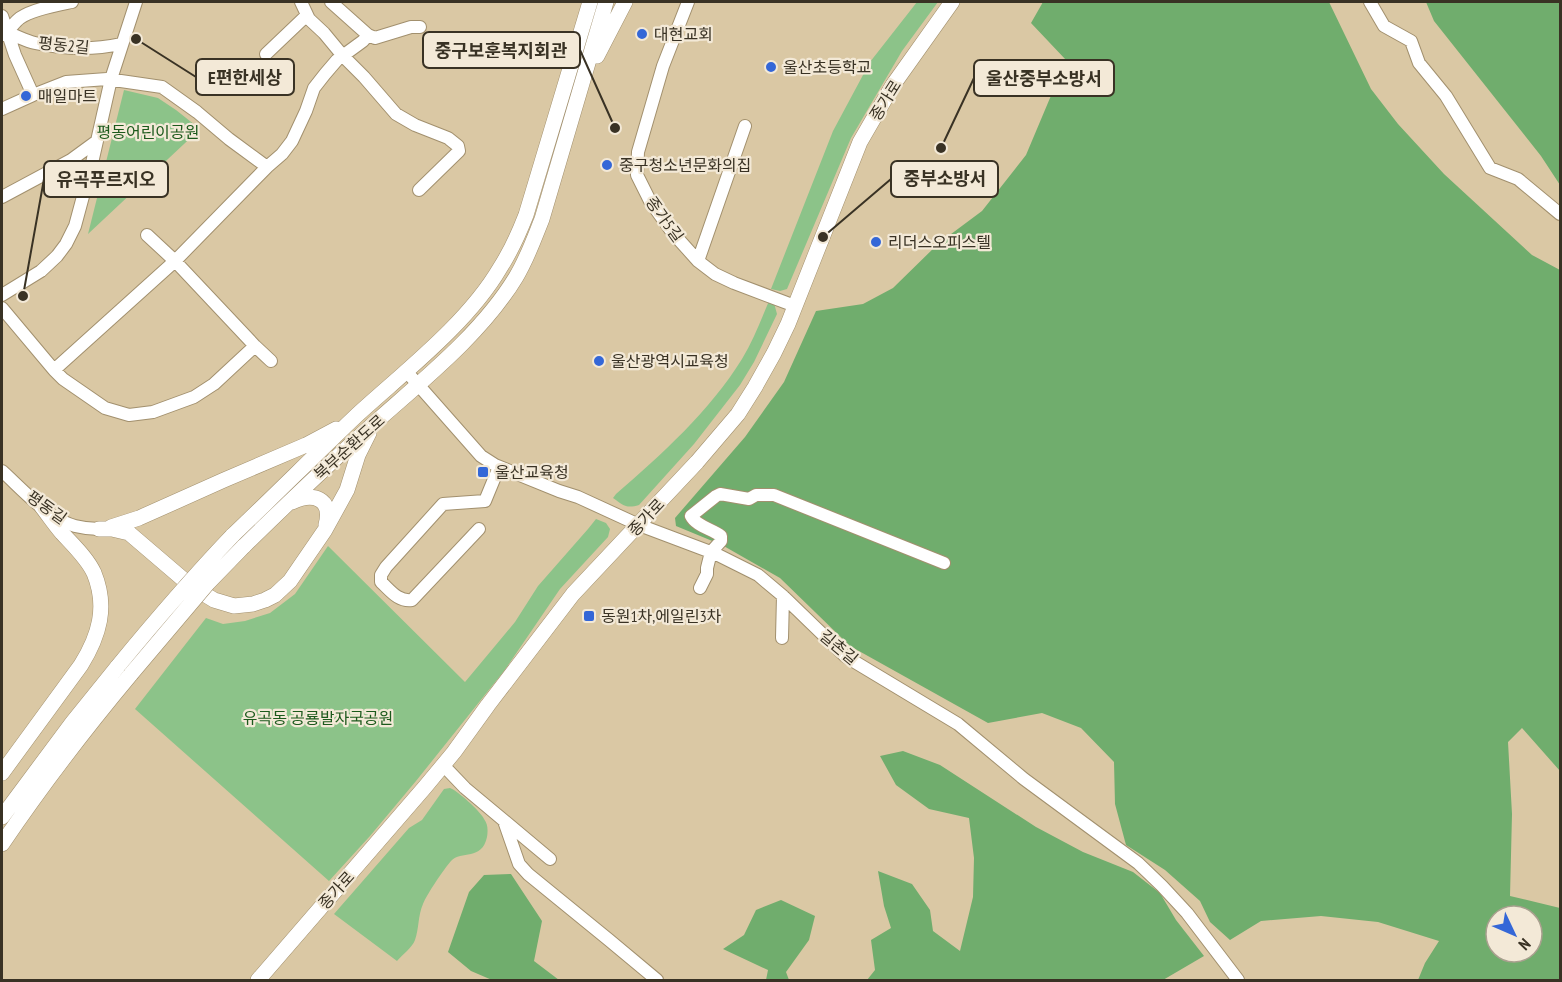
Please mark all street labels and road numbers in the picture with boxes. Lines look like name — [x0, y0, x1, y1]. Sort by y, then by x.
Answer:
street label: 평동2길 — [37, 32, 91, 58]
street label: 종가로 — [865, 76, 905, 124]
street label: 종가5길 — [642, 192, 688, 246]
street label: 북부순환도로 — [309, 410, 389, 484]
street label: 평동길 — [23, 486, 71, 528]
street label: 종가로 — [624, 494, 669, 540]
street label: 길촌길 — [816, 625, 862, 669]
street label: 종가로 — [314, 867, 358, 913]

